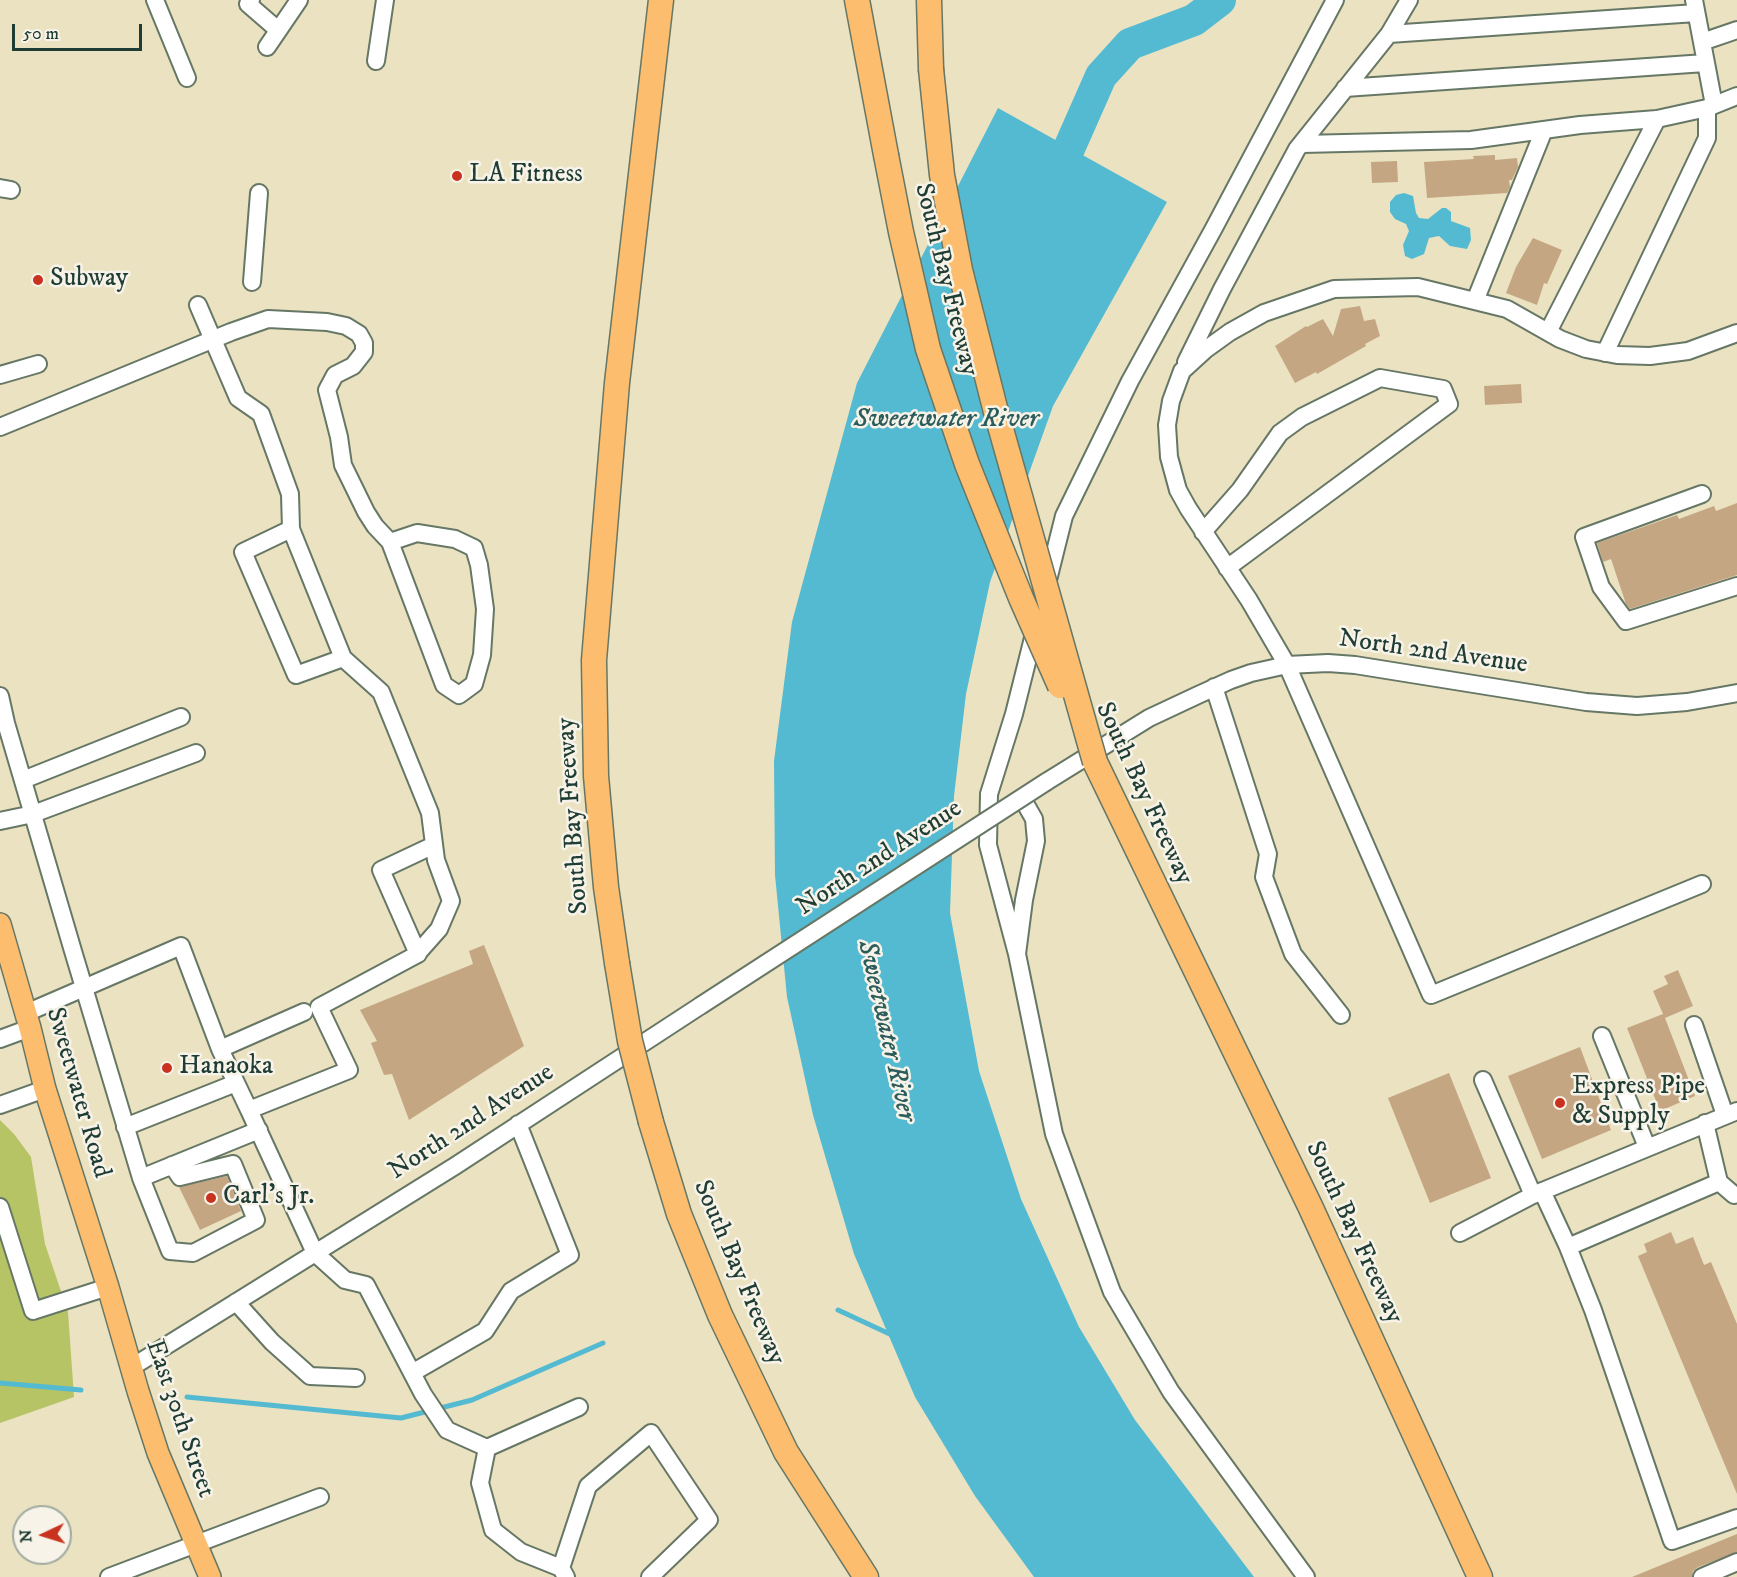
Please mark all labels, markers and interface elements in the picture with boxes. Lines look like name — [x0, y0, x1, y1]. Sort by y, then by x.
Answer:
scale bar — [15, 12, 146, 50]
text: 50 m — [23, 23, 59, 45]
place label: LA Fitness — [469, 160, 583, 192]
marker: LA Fitness — [450, 169, 464, 183]
street label: South Bay Freeway — [906, 180, 984, 380]
place label: Subway — [50, 264, 128, 296]
marker: Subway — [31, 273, 45, 287]
water label: Sweetwater River — [854, 404, 1038, 436]
street label: North 2nd Avenue — [1337, 624, 1529, 682]
street label: South Bay Freeway — [1087, 698, 1199, 890]
street label: South Bay Freeway — [552, 716, 596, 916]
street label: North 2nd Avenue — [792, 794, 968, 924]
water label: Sweetwater River — [848, 937, 922, 1125]
street label: Sweetwater Road — [38, 1004, 116, 1182]
place label: Hanaoka — [179, 1052, 273, 1084]
street label: North 2nd Avenue — [384, 1058, 560, 1188]
marker: Hanaoka — [160, 1061, 174, 1075]
place label: Express Pipe & Supply — [1572, 1072, 1705, 1134]
marker: Express Pipe & Supply — [1553, 1096, 1567, 1110]
street label: South Bay Freeway — [1297, 1137, 1409, 1329]
street label: South Bay Freeway — [685, 1176, 791, 1370]
place label: Carl's Jr. — [223, 1182, 314, 1214]
marker: Carl's Jr. — [204, 1191, 218, 1205]
street label: East 30th Street — [137, 1336, 221, 1502]
north arrow — [12, 1505, 72, 1565]
text: N — [16, 1529, 36, 1543]

